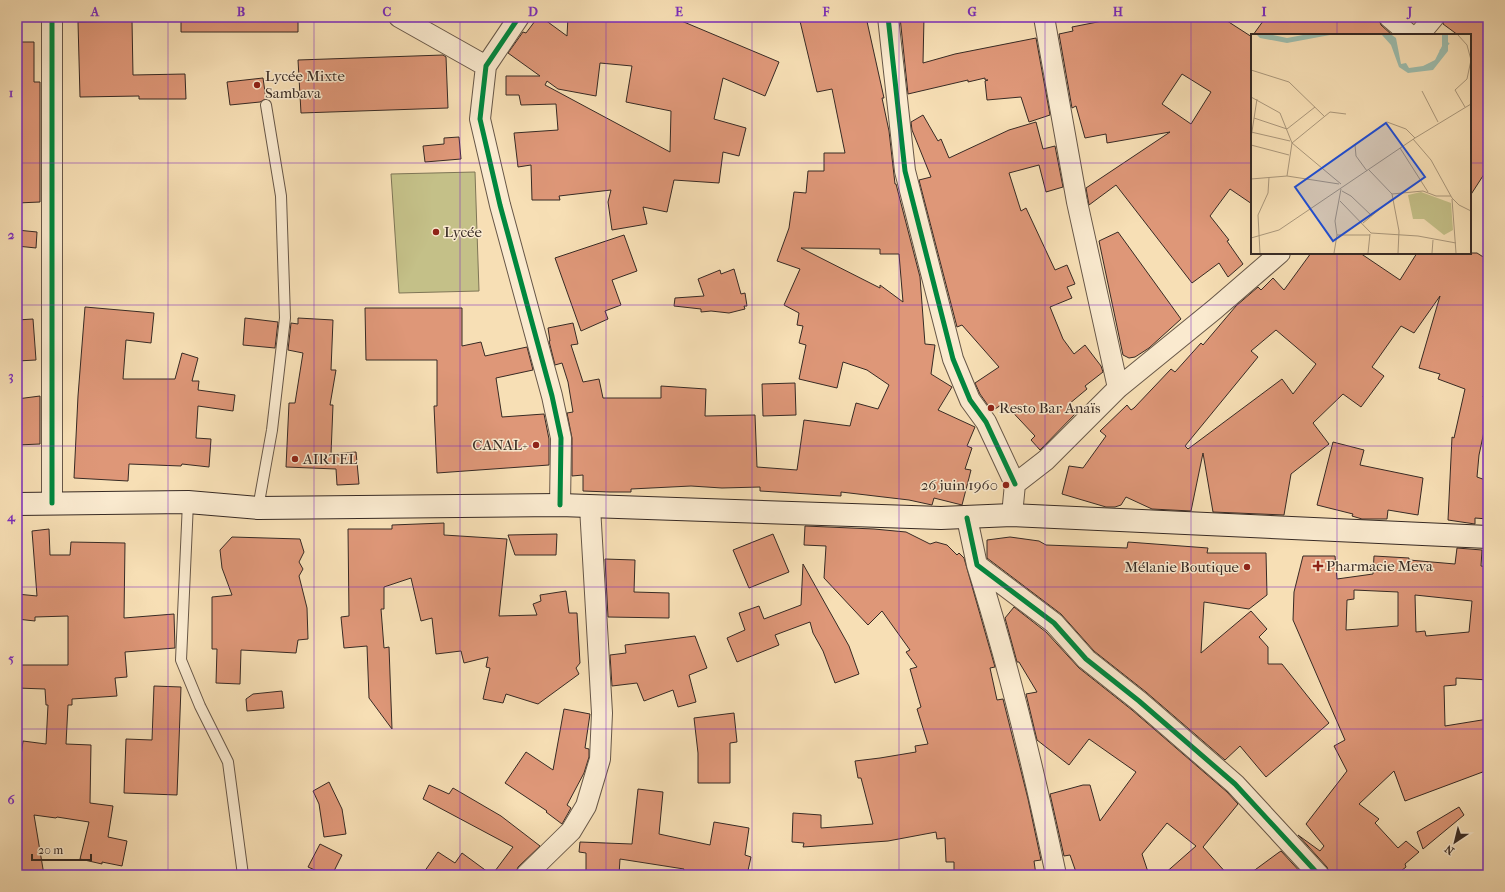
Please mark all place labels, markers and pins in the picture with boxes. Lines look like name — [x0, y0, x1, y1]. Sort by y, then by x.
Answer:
place label: Lycée Mixte Sambava — [265, 67, 345, 102]
marker: Lycée Mixte Sambava — [252, 80, 262, 90]
place label: Lycée — [444, 223, 482, 241]
marker: Lycée — [431, 227, 441, 237]
place label: Resto Bar Anaïs — [999, 399, 1101, 417]
marker: Resto Bar Anaïs — [986, 403, 996, 413]
place label: CANAL+ — [472, 436, 528, 454]
marker: CANAL+ — [531, 440, 541, 450]
place label: AIRTEL — [302, 450, 357, 468]
marker: AIRTEL — [290, 454, 300, 464]
place label: 26 juin 1960 — [921, 476, 998, 494]
marker: 26 juin 1960 — [1001, 480, 1011, 490]
place label: Pharmacie Meva — [1326, 557, 1434, 575]
place label: Mélanie Boutique — [1124, 558, 1240, 576]
marker: Pharmacie Meva — [1313, 561, 1323, 571]
marker: Mélanie Boutique — [1242, 562, 1252, 572]

